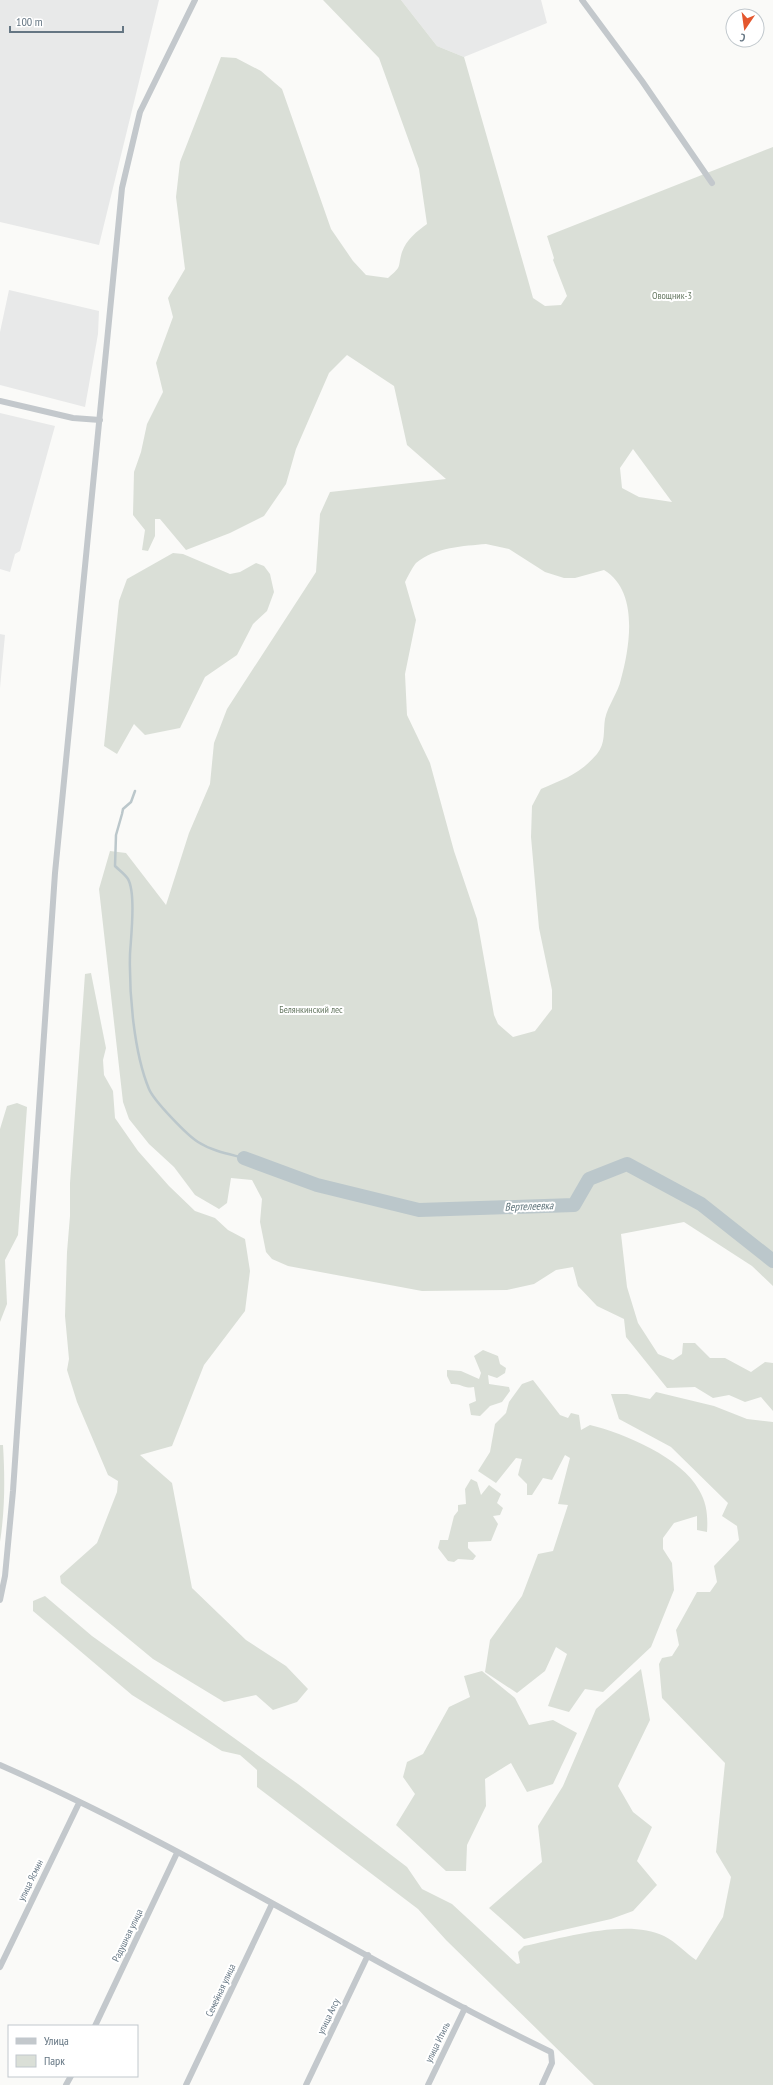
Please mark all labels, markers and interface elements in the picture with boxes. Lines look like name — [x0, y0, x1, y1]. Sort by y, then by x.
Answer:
scale bar — [10, 8, 123, 34]
north arrow — [725, 8, 765, 48]
text: 100 m — [16, 14, 43, 29]
text: С — [739, 30, 747, 45]
park label: Овощник-3 — [652, 289, 692, 302]
park label: Белянкинский лес — [279, 1003, 343, 1016]
water label: Вертелеевка — [504, 1198, 554, 1214]
street label: улица Ясмин — [15, 1857, 46, 1903]
street label: Радушная улица — [109, 1907, 146, 1964]
street label: Семейная улица — [203, 1962, 238, 2019]
street label: улица Алсу — [314, 1996, 343, 2036]
street label: улица Итиль — [422, 2020, 453, 2065]
legend — [8, 2025, 138, 2077]
text: Улица — [44, 2033, 69, 2048]
text: Парк — [44, 2053, 65, 2068]

